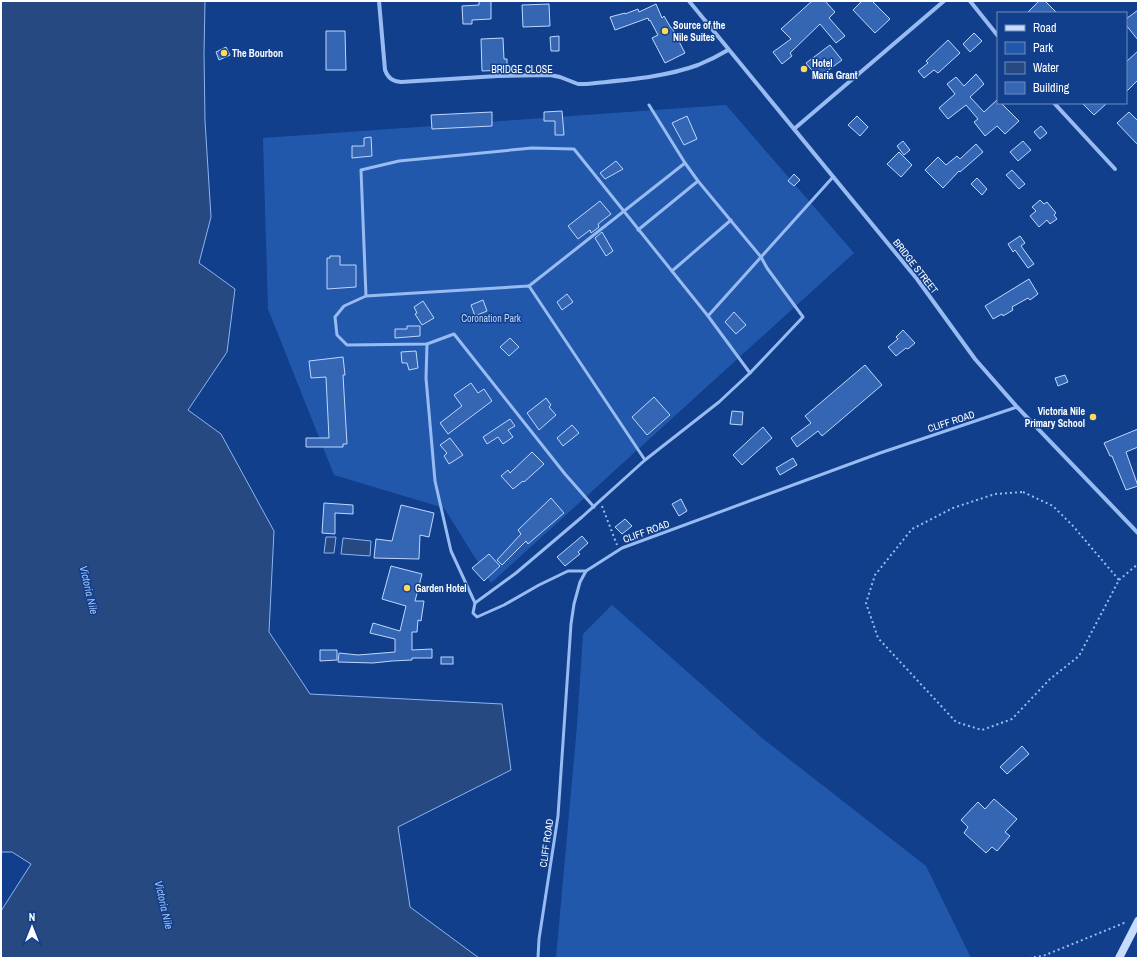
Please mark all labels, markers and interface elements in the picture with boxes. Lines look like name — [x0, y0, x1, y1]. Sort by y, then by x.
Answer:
legend — [997, 12, 1127, 104]
place label: Source of the Nile Suites — [673, 19, 726, 44]
text: Road — [1033, 20, 1057, 36]
marker: Source of the Nile Suites — [660, 26, 670, 36]
text: Park — [1033, 40, 1053, 56]
place label: The Bourbon — [232, 47, 283, 60]
marker: The Bourbon — [219, 48, 229, 58]
place label: Hotel Maria Grant — [812, 57, 858, 82]
text: Water — [1033, 60, 1060, 76]
street label: BRIDGE CLOSE — [491, 63, 553, 76]
marker: Hotel Maria Grant — [799, 64, 809, 74]
text: Building — [1033, 80, 1070, 96]
street label: BRIDGE STREET — [890, 236, 941, 296]
park label: Coronation Park — [461, 312, 522, 325]
place label: Victoria Nile Primary School — [1025, 405, 1085, 430]
street label: CLIFF ROAD — [926, 408, 976, 435]
marker: Victoria Nile Primary School — [1088, 412, 1098, 422]
street label: CLIFF ROAD — [621, 517, 671, 546]
water label: Victoria Nile — [77, 564, 101, 616]
place label: Garden Hotel — [415, 582, 467, 595]
marker: Garden Hotel — [402, 583, 412, 593]
street label: CLIFF ROAD — [537, 818, 556, 868]
water label: Victoria Nile — [152, 879, 176, 931]
north arrow — [12, 907, 52, 947]
text: N — [29, 910, 35, 924]

